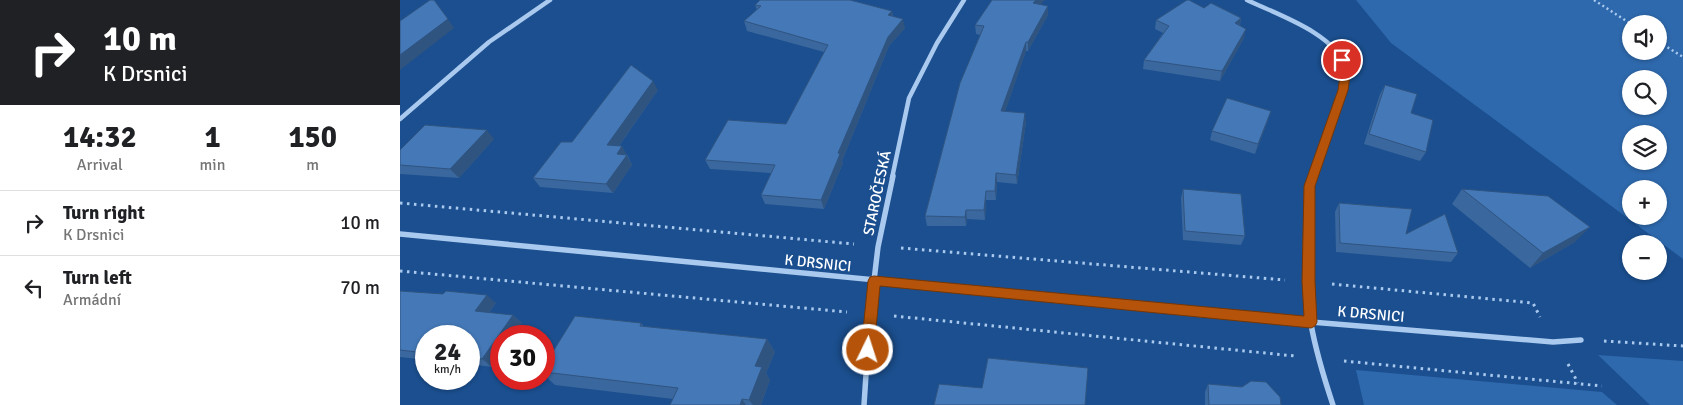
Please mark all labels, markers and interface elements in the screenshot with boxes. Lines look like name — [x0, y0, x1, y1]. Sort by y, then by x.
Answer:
map controls — [1622, 15, 1667, 280]
button: sound — [1622, 15, 1667, 60]
text: 10 m — [103, 17, 177, 60]
icon: right — [20, 20, 85, 85]
pin — [1321, 39, 1363, 81]
icon: arrive — [1328, 46, 1356, 74]
text: K Drsnici — [103, 60, 187, 87]
button: search — [1622, 70, 1667, 115]
text: 14:32 — [63, 119, 137, 156]
text: 1 — [204, 119, 221, 156]
text: 150 — [288, 119, 337, 156]
button: layers — [1622, 125, 1667, 170]
street label: STAROČESKÁ — [858, 149, 895, 237]
text: Arrival — [77, 155, 123, 175]
text: min — [200, 155, 225, 175]
text: m — [306, 155, 319, 175]
button: + — [1622, 180, 1667, 225]
text: Turn right — [63, 201, 145, 225]
icon: right — [20, 209, 48, 237]
text: 10 m — [340, 211, 380, 235]
text: K Drsnici — [63, 225, 124, 245]
button: − — [1622, 235, 1667, 280]
street label: K DRSNICI — [784, 251, 852, 275]
text: Turn left — [63, 266, 132, 290]
icon: left — [20, 274, 48, 302]
text: 70 m — [340, 276, 380, 300]
text: Armádní — [63, 290, 121, 310]
street label: K DRSNICI — [1337, 302, 1405, 326]
position arrow — [841, 323, 893, 375]
speed limit sign: 30 — [490, 325, 555, 390]
text: 24 — [434, 336, 461, 367]
text: km/h — [434, 362, 461, 377]

